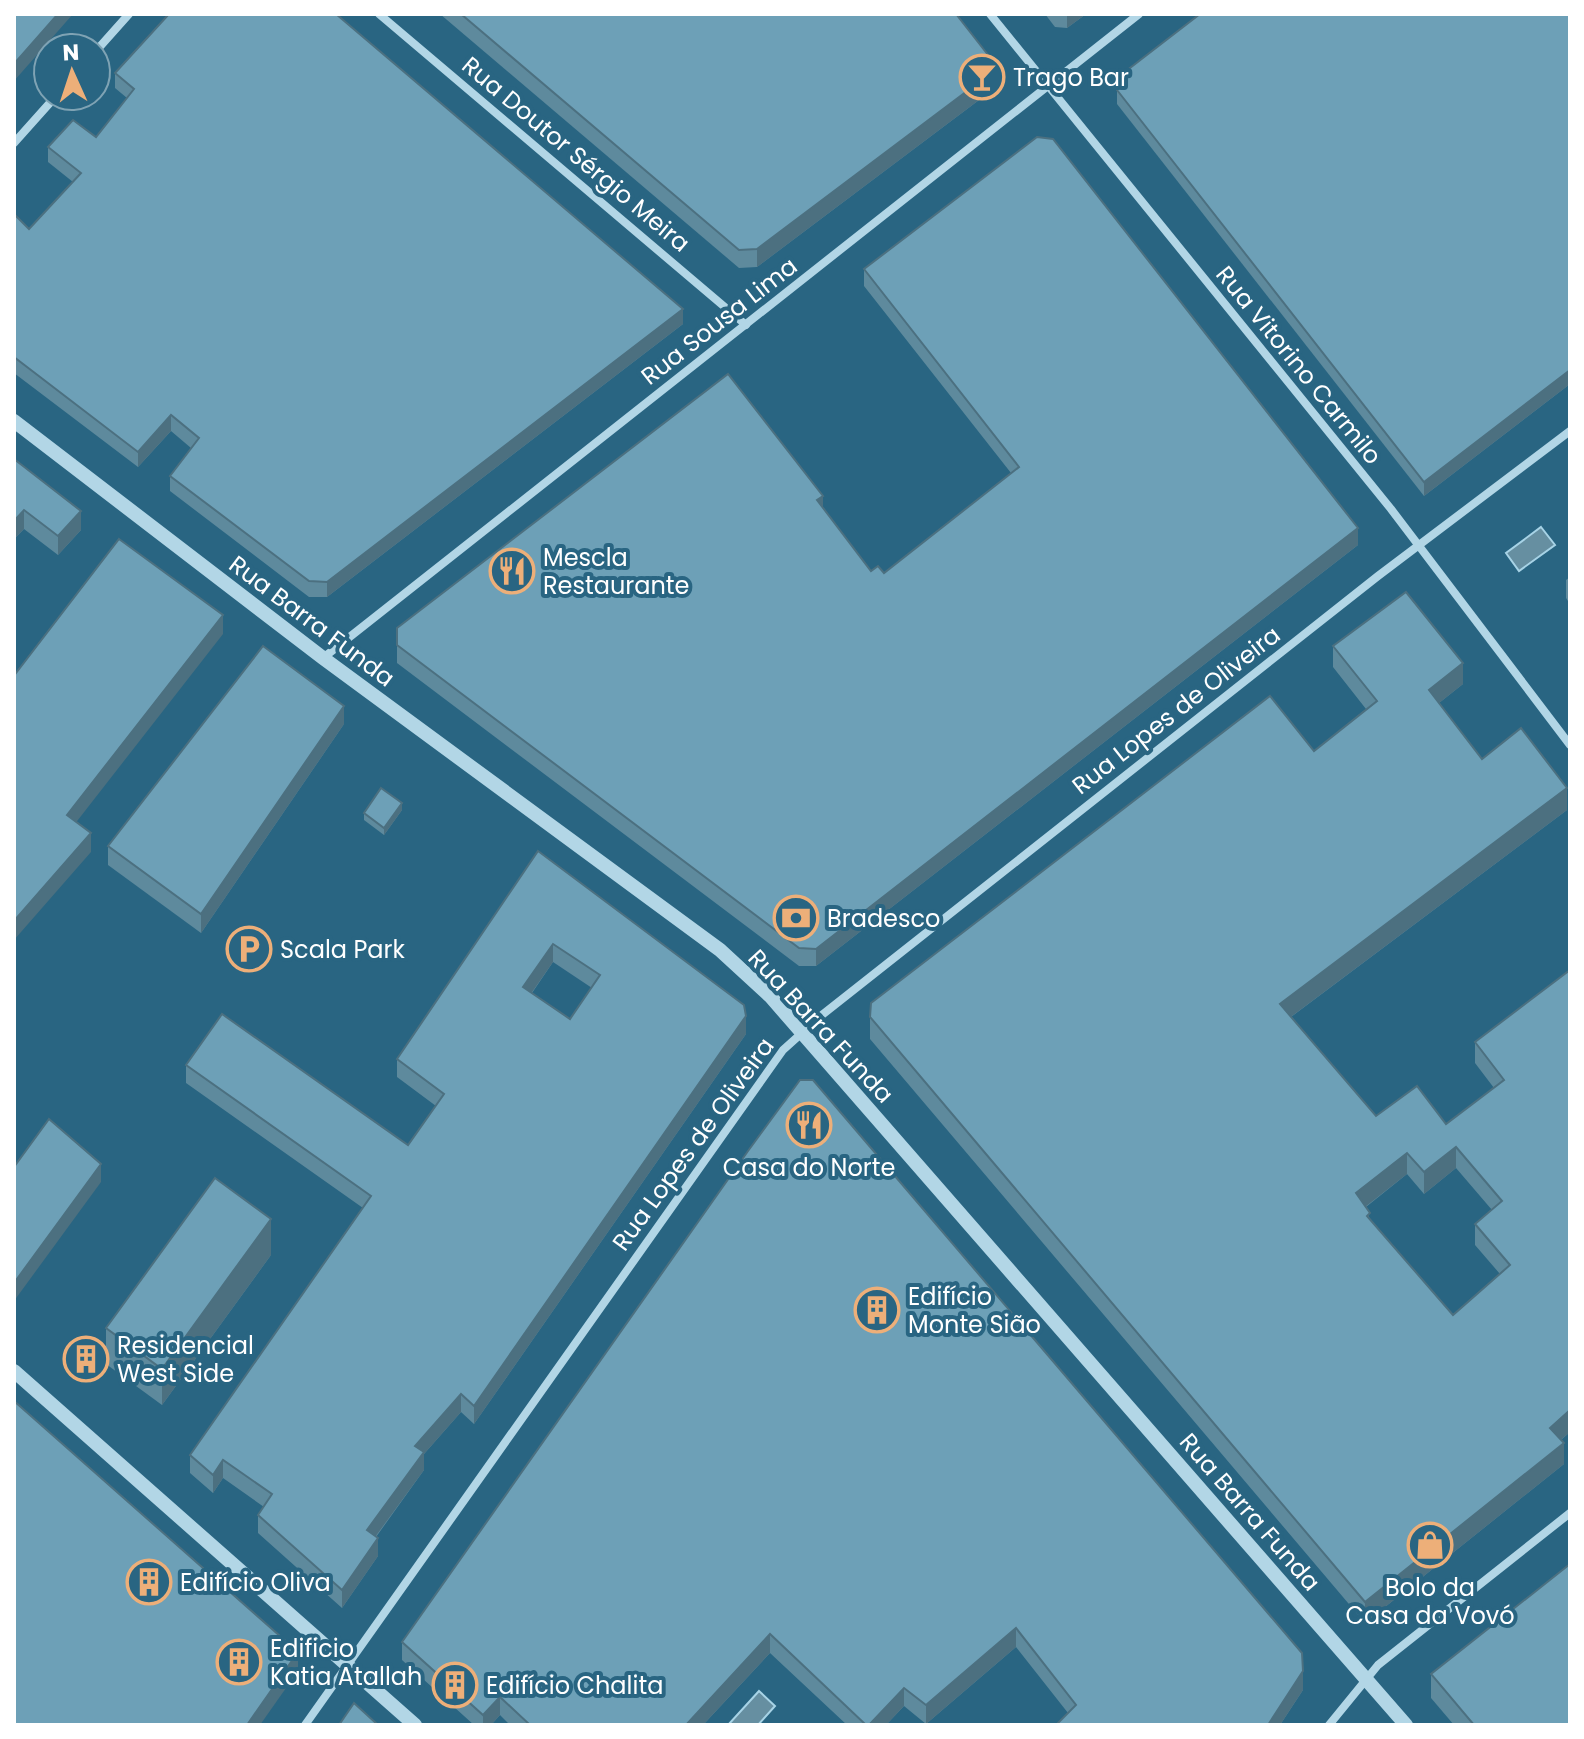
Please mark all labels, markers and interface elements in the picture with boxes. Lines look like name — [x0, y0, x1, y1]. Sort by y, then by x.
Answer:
north arrow — [32, 32, 112, 112]
text: N — [62, 37, 80, 68]
street label: Rua Doutor Sérgio Meira — [455, 49, 697, 259]
bar icon: Trago Bar — [958, 53, 1006, 101]
place label: Trago Bar — [1013, 61, 1129, 94]
street label: Rua Sousa Lima — [634, 250, 804, 392]
street label: Rua Vitorino Carmilo — [1209, 259, 1389, 471]
place label: Mescla Restaurante — [543, 541, 689, 602]
restaurant icon: Mescla Restaurante — [488, 547, 536, 595]
street label: Rua Barra Funda — [222, 548, 402, 694]
street label: Rua Lopes de Oliveira — [1065, 618, 1287, 802]
bank icon: Bradesco — [772, 894, 820, 942]
place label: Bradesco — [827, 902, 940, 935]
parking icon: Scala Park — [225, 925, 273, 973]
place label: Scala Park — [280, 933, 405, 966]
street label: Rua Barra Funda — [741, 942, 901, 1110]
street label: Rua Lopes de Oliveira — [604, 1031, 782, 1257]
restaurant icon: Casa do Norte — [785, 1101, 833, 1149]
place label: Casa do Norte — [723, 1151, 895, 1184]
place label: Edifício Monte Sião — [908, 1280, 1041, 1341]
building icon: Edifício Monte Sião — [853, 1286, 901, 1334]
place label: Residencial West Side — [117, 1329, 254, 1390]
building icon: Residencial West Side — [62, 1335, 110, 1383]
street label: Rua Barra Funda — [1172, 1426, 1328, 1598]
shop icon: Bolo da Casa da Vovó — [1406, 1521, 1454, 1569]
building icon: Edifício Oliva — [125, 1558, 173, 1606]
place label: Edifício Oliva — [180, 1566, 331, 1599]
place label: Bolo da Casa da Vovó — [1345, 1571, 1515, 1632]
place label: Edificio Katia Atallah — [270, 1632, 422, 1693]
building icon: Edificio Katia Atallah — [215, 1638, 263, 1686]
building icon: Edifício Chalita — [431, 1661, 479, 1709]
place label: Edifício Chalita — [486, 1669, 663, 1702]

